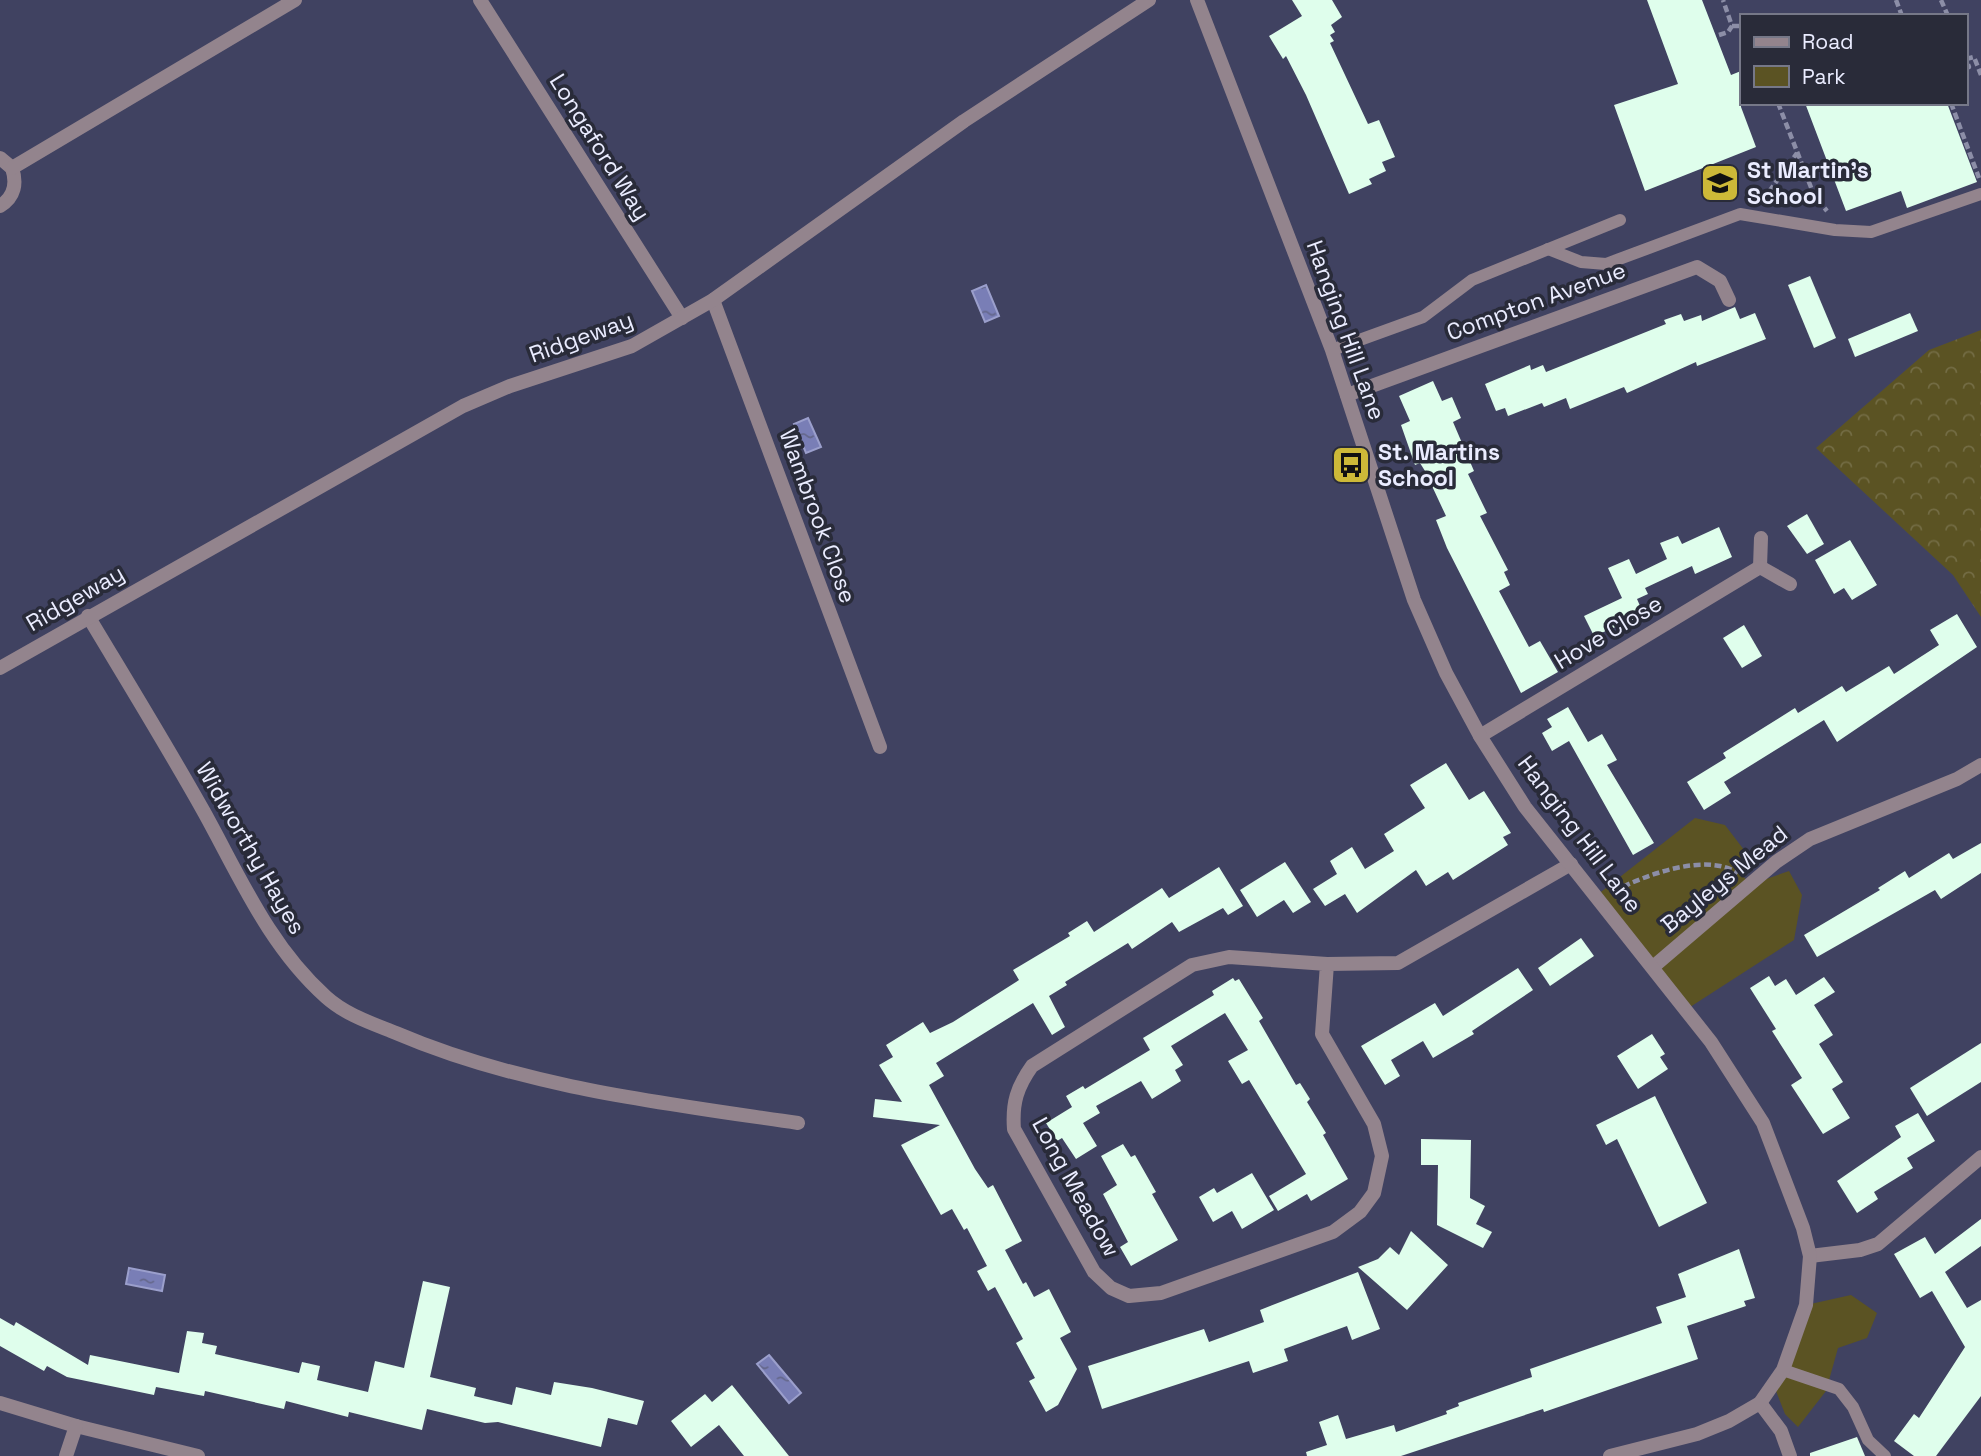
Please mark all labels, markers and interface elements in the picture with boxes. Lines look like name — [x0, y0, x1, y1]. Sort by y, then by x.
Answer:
legend — [1740, 14, 1967, 105]
text: Road — [1802, 28, 1854, 55]
text: Park — [1802, 63, 1846, 90]
street label: Longaford Way — [543, 68, 657, 226]
place label: St Martin's School — [1747, 155, 1869, 211]
school or university icon: St Martin's School — [1699, 162, 1741, 204]
street label: Hanging Hill Lane — [1300, 236, 1392, 424]
street label: Compton Avenue — [1442, 255, 1630, 347]
street label: Ridgeway — [525, 304, 637, 370]
street label: Wambrook Close — [773, 425, 863, 607]
place label: St. Martins School — [1378, 437, 1500, 493]
bus stop icon: St. Martins School — [1330, 444, 1372, 486]
street label: Ridgeway — [21, 558, 129, 638]
street label: Hove Close — [1549, 588, 1667, 676]
street label: Hanging Hill Lane — [1511, 750, 1649, 918]
street label: Widworthy Hayes — [190, 757, 312, 939]
street label: Bayleys Mead — [1654, 819, 1794, 939]
street label: Long Meadow — [1025, 1112, 1127, 1262]

